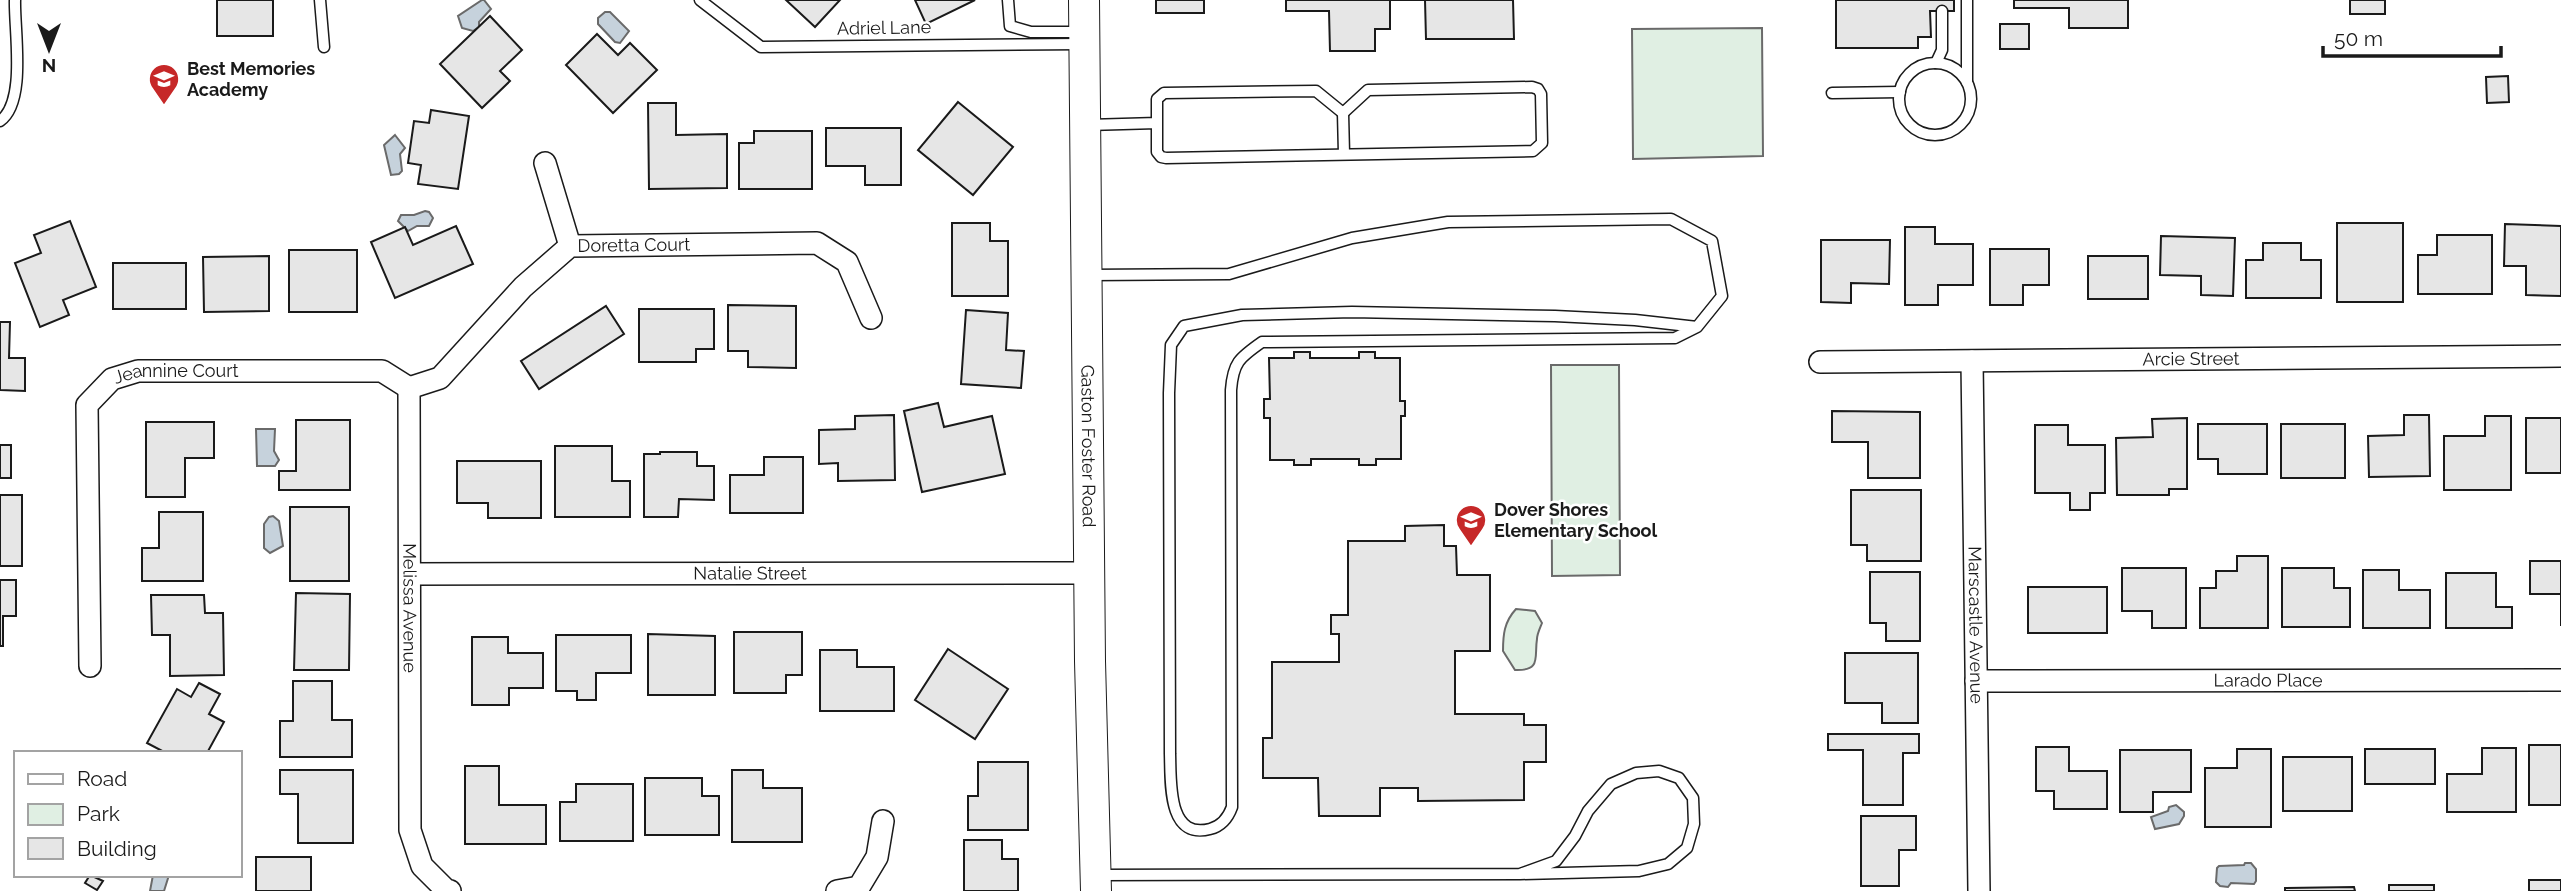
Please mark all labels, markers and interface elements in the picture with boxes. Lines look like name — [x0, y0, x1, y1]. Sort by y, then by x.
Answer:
north arrow — [14, 14, 84, 84]
scale bar — [2323, 14, 2502, 58]
street label: Adriel Lane — [837, 16, 932, 39]
text: 50 m — [2334, 26, 2383, 51]
text: N — [42, 55, 56, 77]
place label: Best Memories Academy — [187, 58, 315, 100]
school or university icon: Best Memories Academy — [147, 62, 181, 106]
street label: Doretta Court — [577, 234, 690, 256]
street label: Arcie Street — [2142, 348, 2240, 369]
street label: Jeannine Court — [111, 359, 239, 388]
street label: Gaston Foster Road — [1077, 365, 1100, 527]
place label: Dover Shores Elementary School — [1494, 499, 1658, 541]
school or university icon: Dover Shores Elementary School — [1454, 503, 1488, 547]
street label: Melissa Avenue — [399, 543, 421, 673]
street label: Marscastle Avenue — [1964, 546, 1988, 704]
street label: Natalie Street — [693, 562, 807, 584]
street label: Larado Place — [2213, 669, 2323, 691]
legend — [14, 751, 242, 877]
text: Road — [77, 766, 127, 791]
text: Park — [77, 801, 120, 826]
text: Building — [77, 836, 157, 861]

